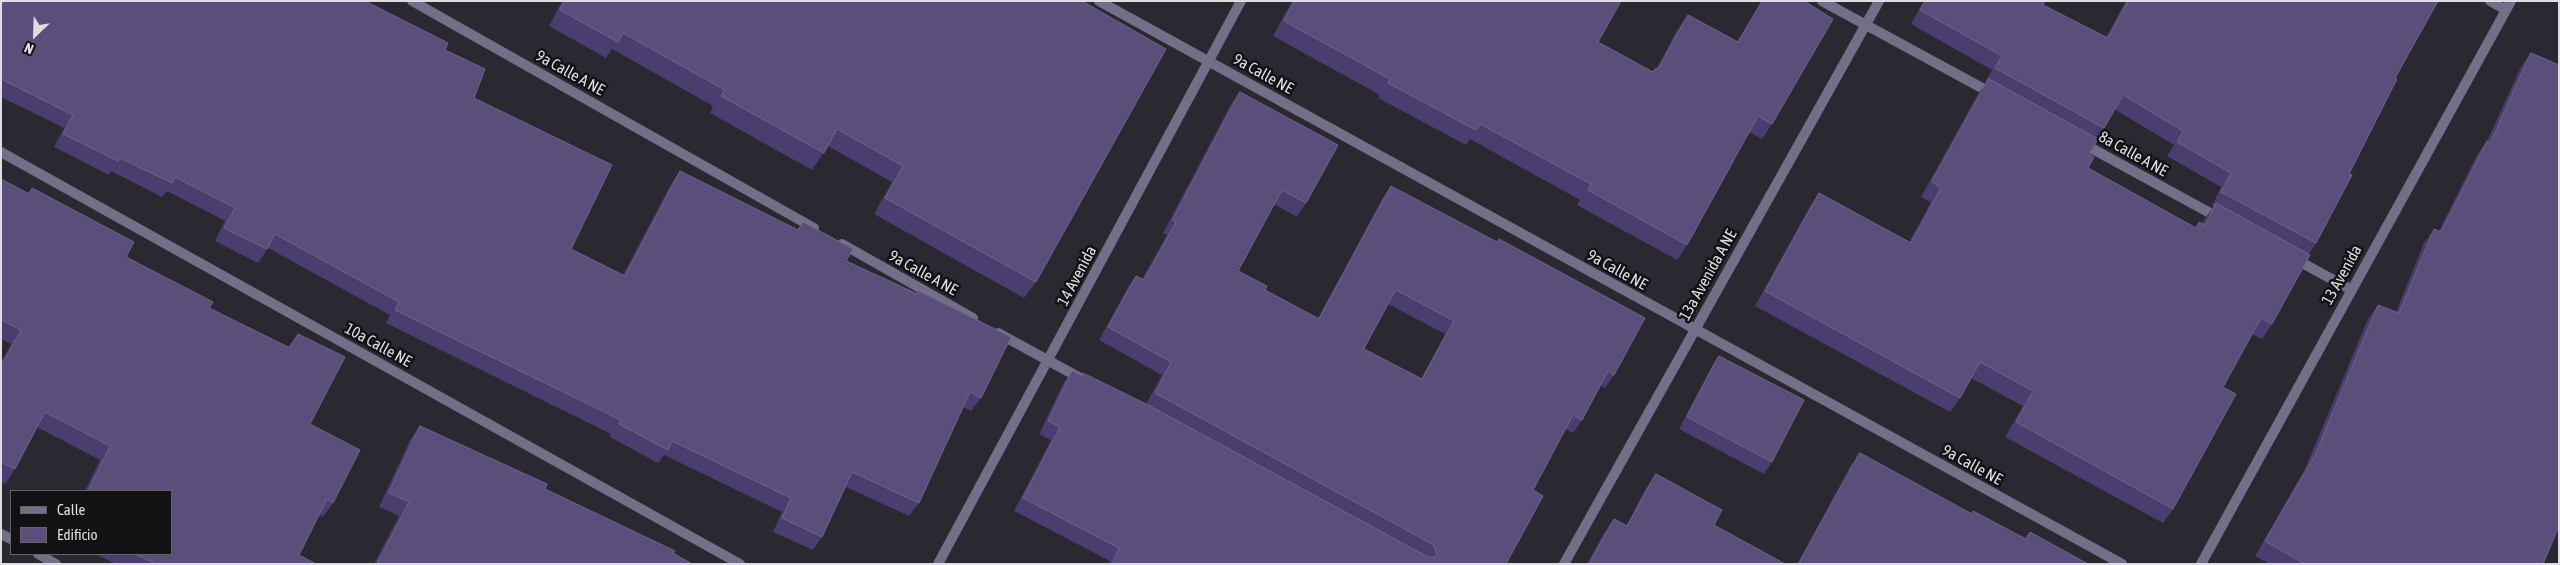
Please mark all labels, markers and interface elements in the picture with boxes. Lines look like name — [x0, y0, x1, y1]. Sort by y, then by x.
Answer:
north arrow — [10, 10, 60, 60]
text: N — [22, 40, 36, 58]
street label: 9a Calle A NE — [532, 46, 608, 100]
street label: 9a Calle NE — [1230, 50, 1296, 98]
street label: 8a Calle A NE — [2095, 127, 2171, 181]
street label: 13a Avenida A NE — [1675, 226, 1741, 324]
street label: 13 Avenida — [2318, 242, 2366, 308]
street label: 14 Avenida — [1053, 243, 1101, 309]
street label: 9a Calle A NE — [885, 246, 961, 300]
street label: 9a Calle NE — [1584, 246, 1650, 294]
street label: 10a Calle NE — [341, 319, 415, 371]
street label: 9a Calle NE — [1939, 441, 2005, 489]
legend — [10, 490, 172, 555]
text: Calle — [57, 501, 85, 518]
text: Edificio — [57, 526, 98, 543]

